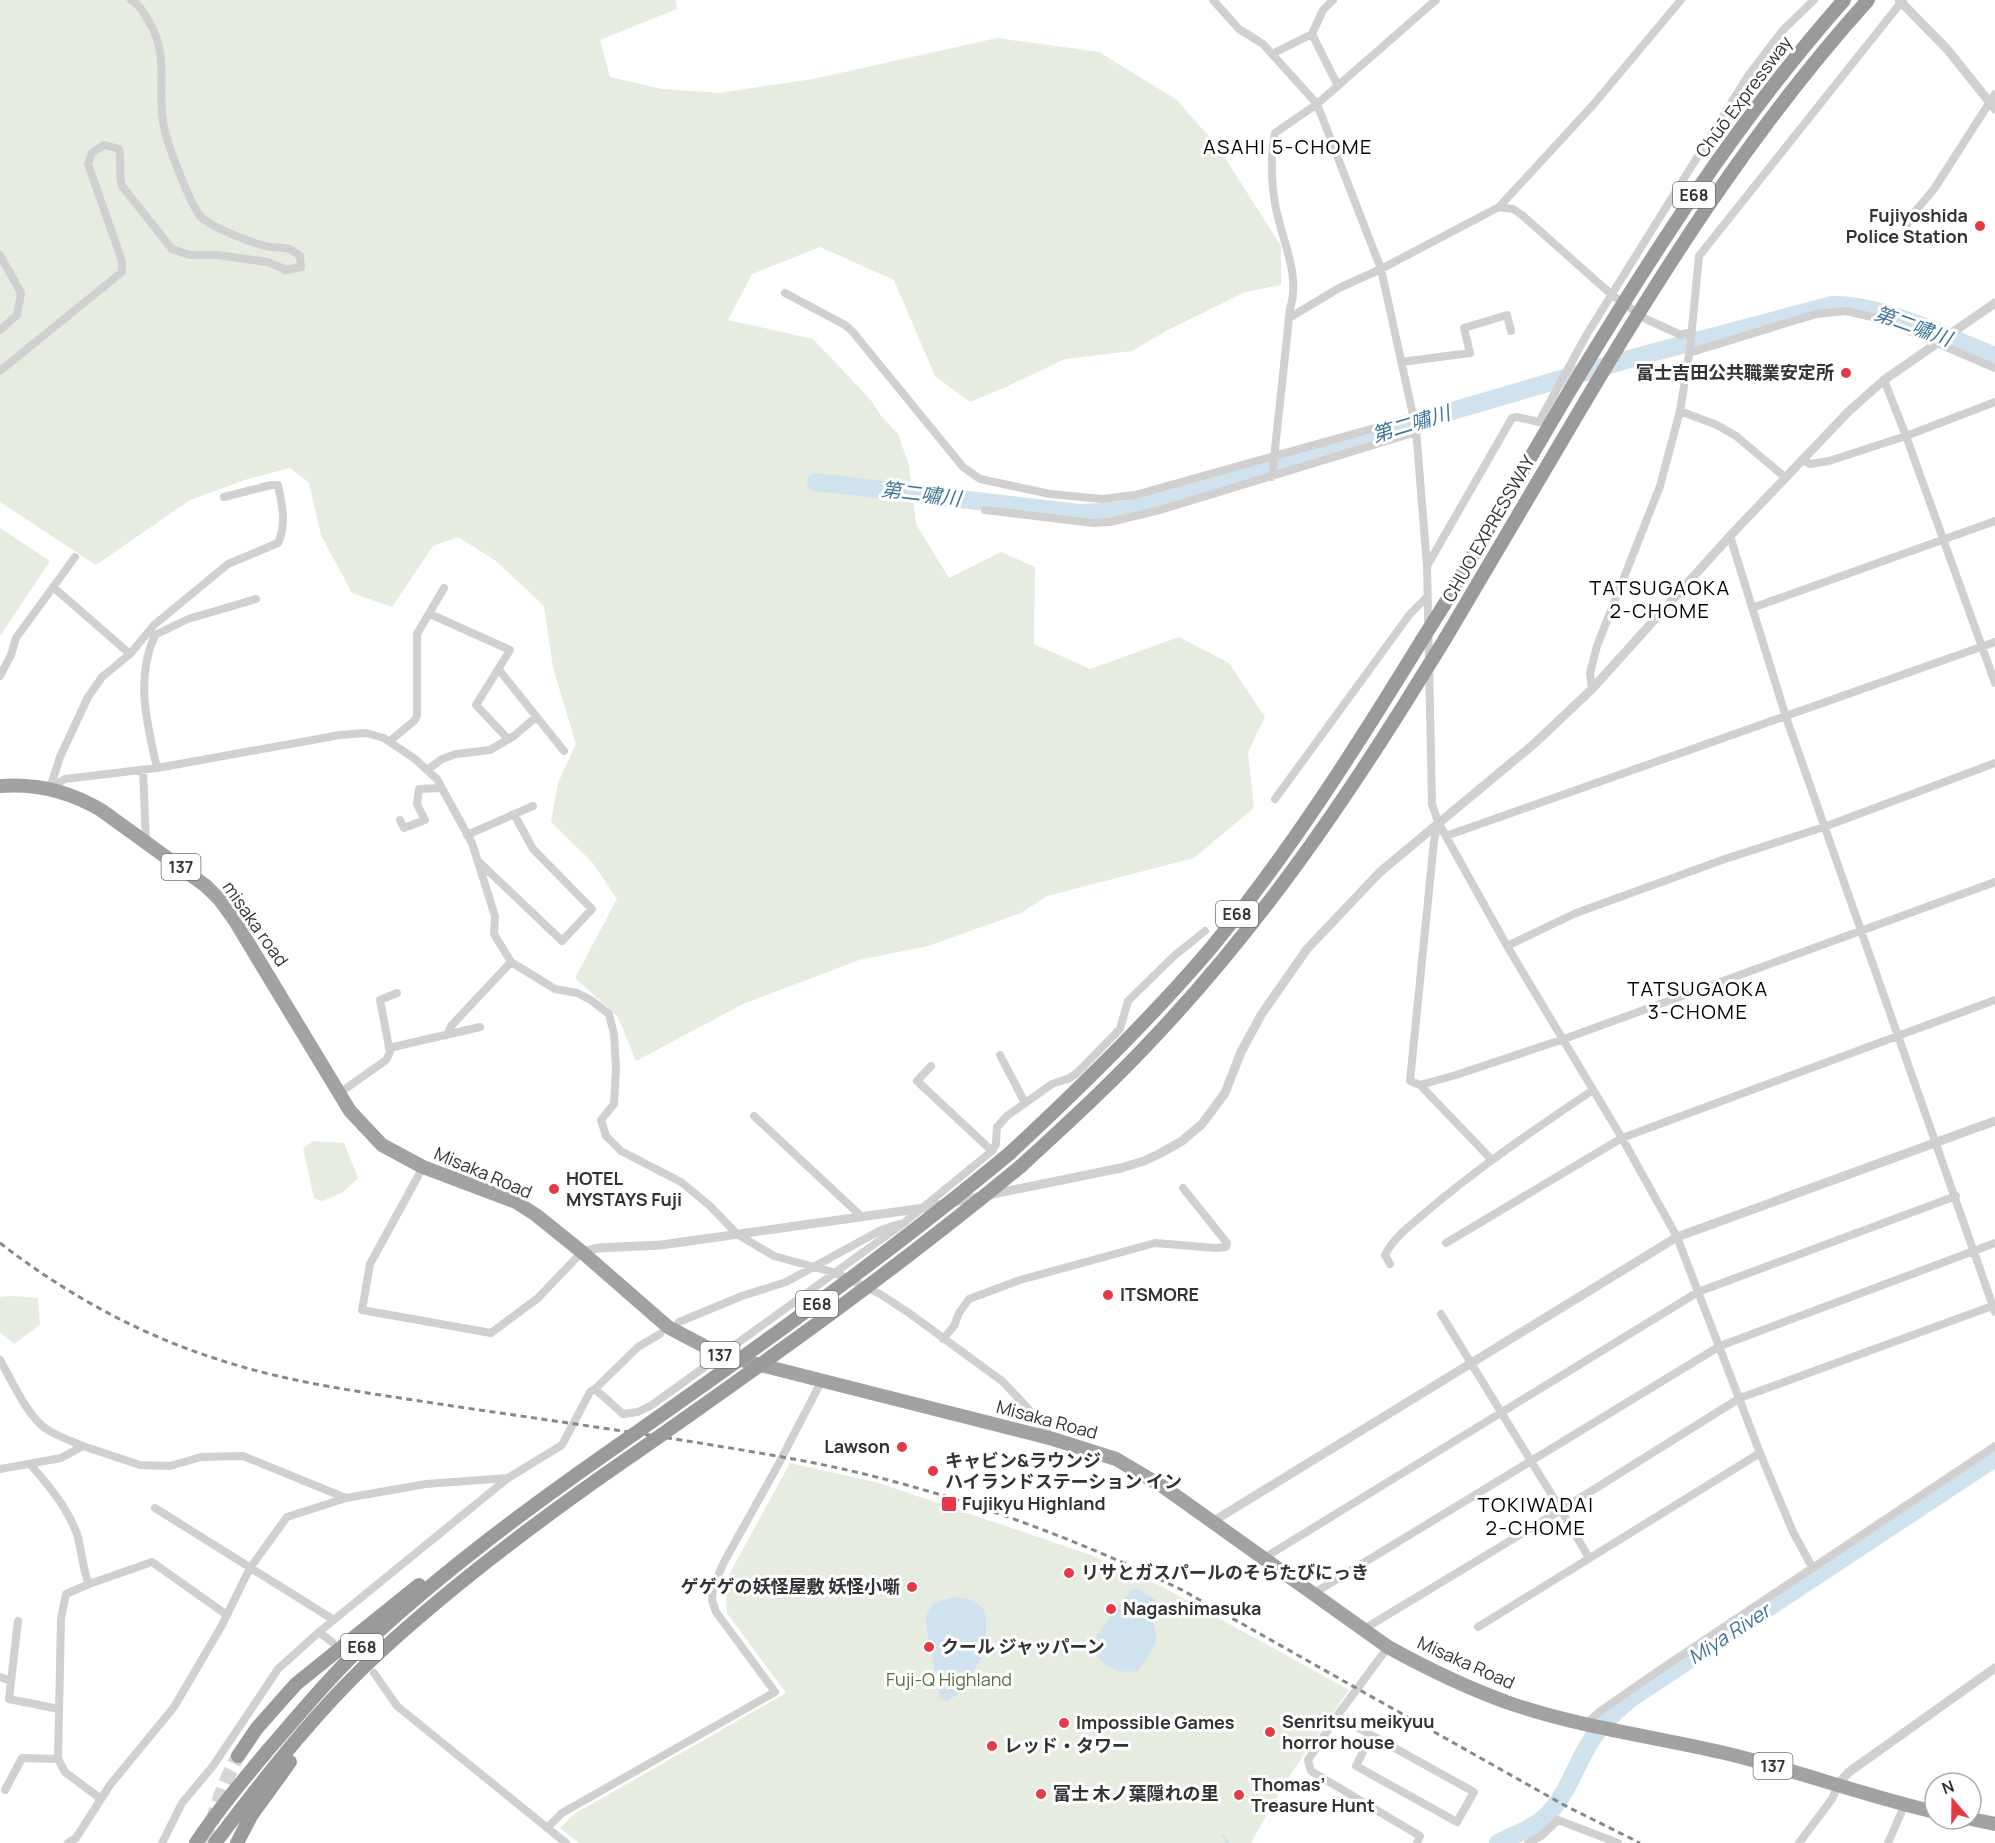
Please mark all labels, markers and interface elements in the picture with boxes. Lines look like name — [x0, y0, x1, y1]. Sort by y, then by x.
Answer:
street label: Chūō Expressway — [1690, 30, 1797, 162]
district label: ASAHI 5-CHOME — [1203, 133, 1373, 160]
road number: E68 — [1673, 182, 1715, 208]
place label: Fujiyoshida Police Station — [1846, 203, 1968, 248]
marker: Fujiyoshida Police Station — [1973, 219, 1987, 233]
water label: 第二嘯川 — [1871, 299, 1957, 353]
place label: 富士吉田公共職業安定所 — [1636, 360, 1834, 384]
marker: 富士吉田公共職業安定所 — [1839, 366, 1853, 380]
water label: 第二嘯川 — [1369, 398, 1455, 448]
street label: CHUO EXPRESSWAY — [1436, 450, 1540, 606]
water label: 第二嘯川 — [880, 475, 964, 512]
district label: TATSUGAOKA 2-CHOME — [1589, 574, 1731, 624]
road number: 137 — [162, 854, 201, 880]
street label: misaka road — [218, 876, 294, 971]
road number: E68 — [1216, 901, 1258, 927]
district label: TATSUGAOKA 3-CHOME — [1627, 975, 1769, 1025]
street label: Misaka Road — [431, 1141, 536, 1203]
place label: HOTEL MYSTAYS Fuji — [566, 1166, 682, 1211]
marker: HOTEL MYSTAYS Fuji — [547, 1182, 561, 1196]
place label: ITSMORE — [1120, 1282, 1199, 1306]
marker: ITSMORE — [1101, 1288, 1115, 1302]
road number: E68 — [796, 1291, 838, 1317]
road number: 137 — [700, 1342, 740, 1368]
street label: Misaka Road — [994, 1394, 1101, 1444]
place label: Lawson — [824, 1434, 890, 1458]
marker: Lawson — [895, 1440, 909, 1454]
place label: キャビン&ラウンジ ハイランドステーション イン — [945, 1448, 1182, 1493]
marker: キャビン&ラウンジ ハイランドステーション イン — [926, 1464, 940, 1478]
place label: Fujikyu Highland — [962, 1491, 1106, 1515]
district label: TOKIWADAI 2-CHOME — [1478, 1491, 1594, 1541]
marker: Fujikyu Highland — [940, 1495, 958, 1513]
place label: リサとガスパールのそらたびにっき — [1081, 1560, 1369, 1584]
marker: リサとガスパールのそらたびにっき — [1062, 1566, 1076, 1580]
place label: ゲゲゲの妖怪屋敷 妖怪小噺 — [680, 1574, 900, 1598]
marker: ゲゲゲの妖怪屋敷 妖怪小噺 — [905, 1580, 919, 1594]
place label: Nagashimasuka — [1123, 1596, 1261, 1620]
water label: Miya River — [1683, 1596, 1777, 1670]
marker: Nagashimasuka — [1104, 1602, 1118, 1616]
street label: Misaka Road — [1414, 1630, 1519, 1694]
road number: E68 — [341, 1634, 383, 1660]
place label: クール ジャッパーン — [941, 1634, 1105, 1658]
marker: クール ジャッパーン — [922, 1640, 936, 1654]
park label: Fuji-Q Highland — [886, 1667, 1012, 1691]
place label: Senritsu meikyuu horror house — [1282, 1709, 1434, 1754]
place label: Impossible Games — [1076, 1710, 1235, 1734]
marker: Impossible Games — [1057, 1716, 1071, 1730]
marker: Senritsu meikyuu horror house — [1263, 1725, 1277, 1739]
place label: レッド・タワー — [1004, 1733, 1130, 1757]
marker: レッド・タワー — [985, 1739, 999, 1753]
road number: 137 — [1754, 1753, 1792, 1779]
north arrow — [1923, 1771, 1983, 1831]
place label: Thomas’ Treasure Hunt — [1251, 1772, 1375, 1817]
text: N — [1939, 1775, 1957, 1799]
place label: 富士 木ノ葉隠れの里 — [1053, 1781, 1219, 1805]
marker: 富士 木ノ葉隠れの里 — [1034, 1787, 1048, 1801]
marker: Thomas’ Treasure Hunt — [1232, 1788, 1246, 1802]

